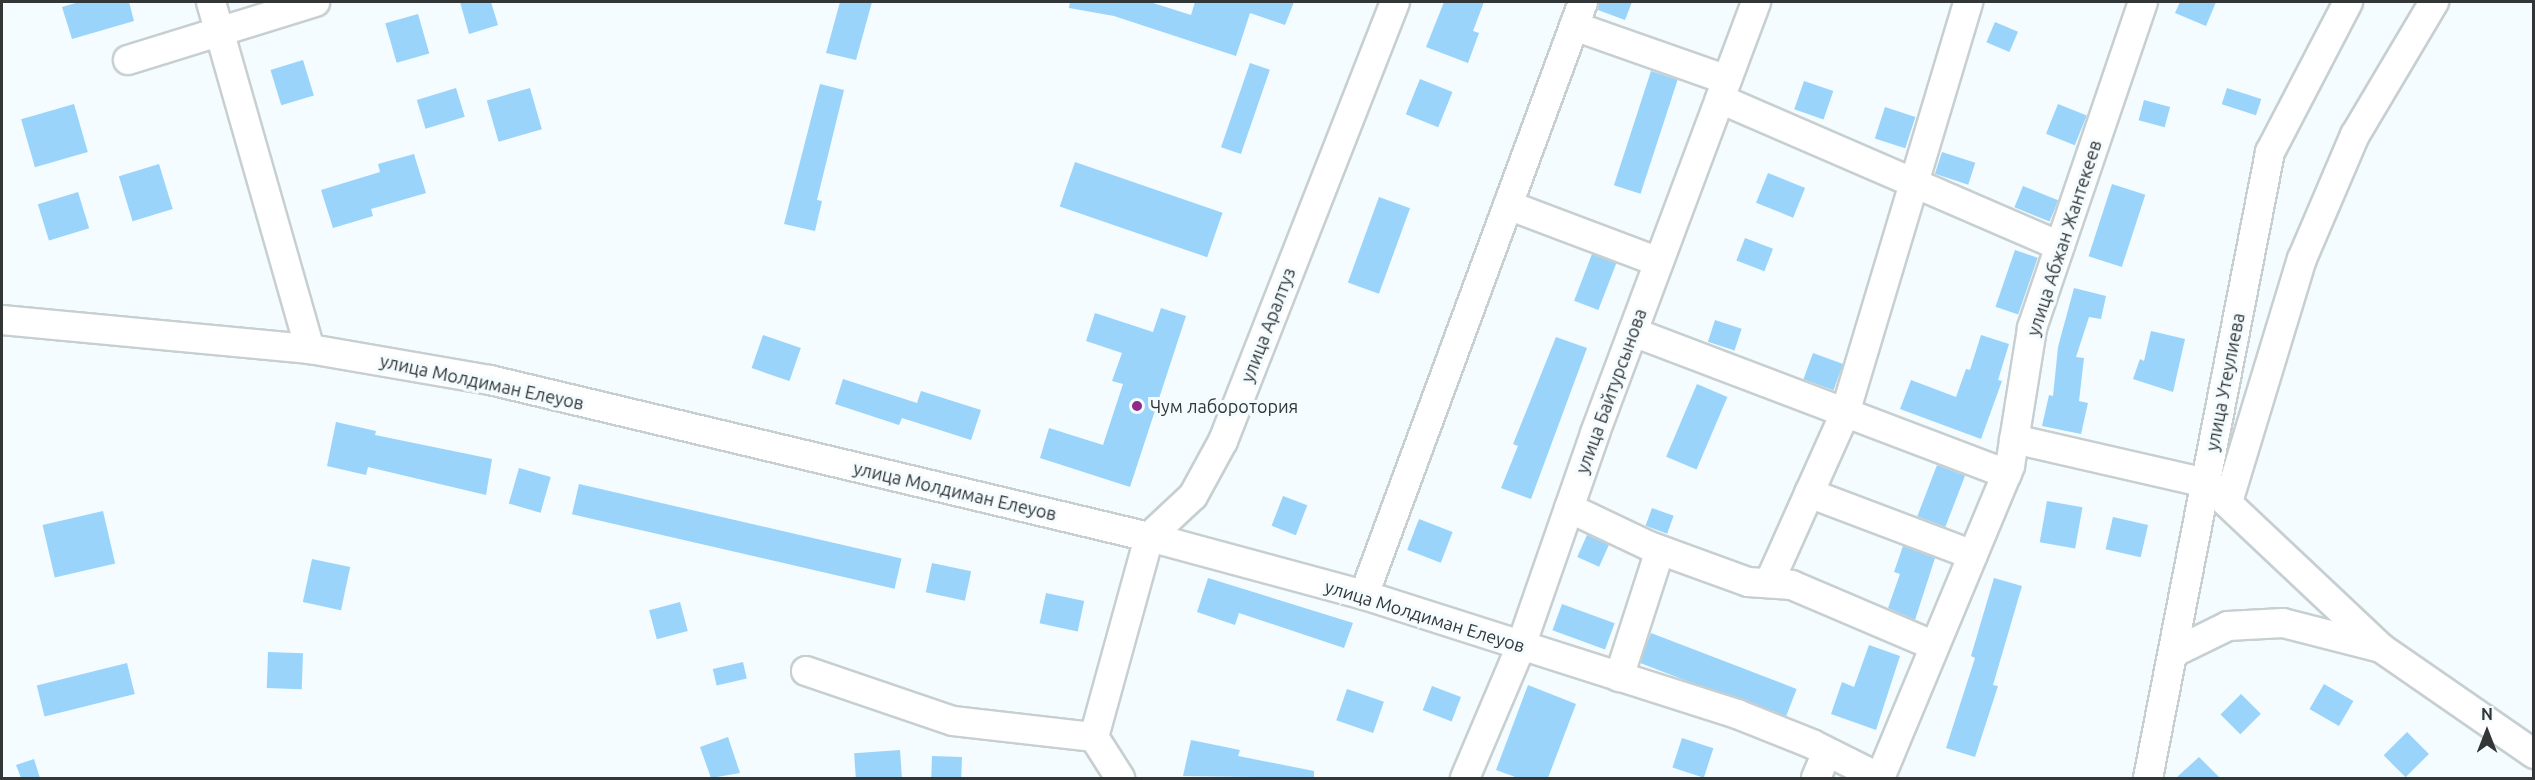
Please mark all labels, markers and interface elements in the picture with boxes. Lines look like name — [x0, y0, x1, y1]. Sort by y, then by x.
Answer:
street label: улица Абжан Жантекеев — [2022, 137, 2106, 339]
street label: улица Аралтуз — [1236, 265, 1300, 385]
street label: улица Байтурсынова — [1571, 306, 1651, 476]
street label: улица Утеулиева — [2201, 311, 2249, 453]
street label: улица Молдиман Елеуов — [378, 350, 586, 414]
place label: Чум лаборотория — [1150, 395, 1298, 417]
marker: Чум лаборотория — [1128, 397, 1146, 415]
street label: улица Молдиман Елеуов — [851, 457, 1059, 525]
street label: улица Молдиман Елеуов — [1322, 575, 1528, 657]
north arrow — [2457, 702, 2517, 762]
text: N — [2481, 705, 2493, 723]

